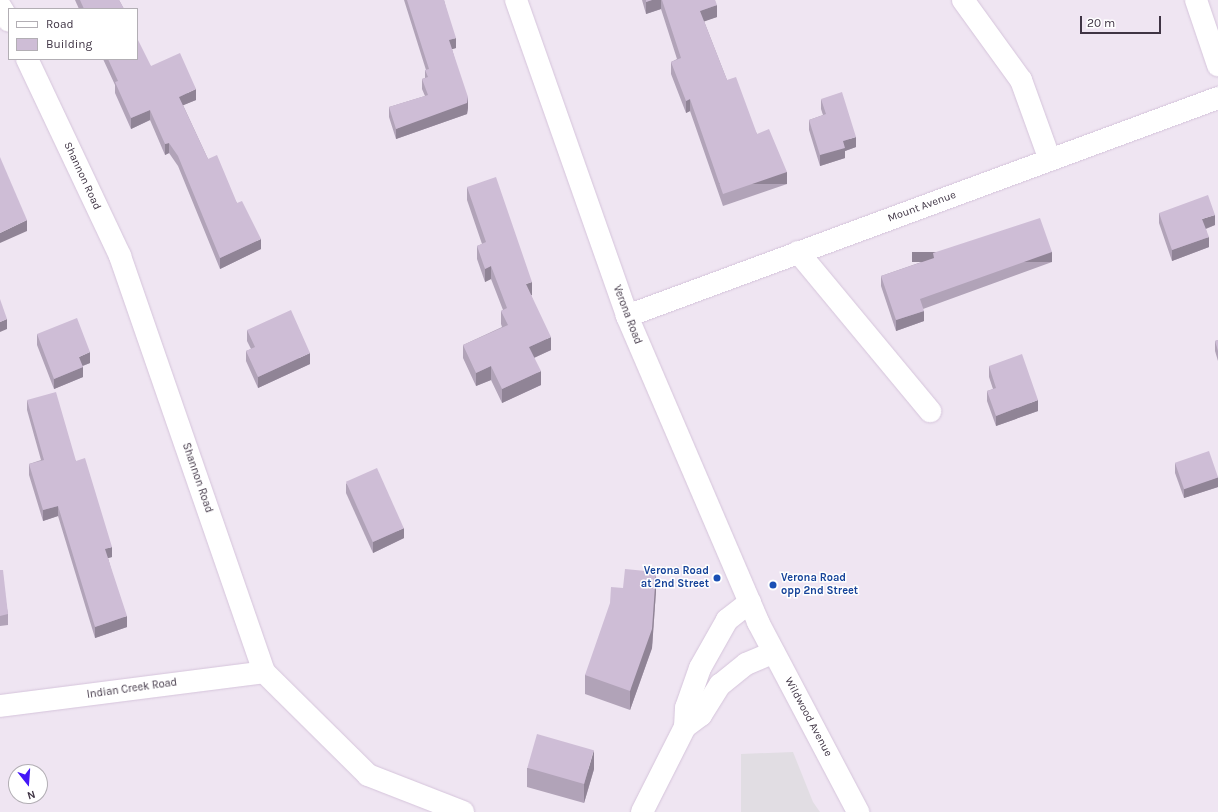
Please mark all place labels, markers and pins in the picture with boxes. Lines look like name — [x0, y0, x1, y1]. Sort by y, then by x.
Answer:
place label: Verona Road at 2nd Street — [641, 565, 709, 591]
place label: Verona Road opp 2nd Street — [781, 572, 858, 598]
marker: Verona Road at 2nd Street — [712, 573, 722, 583]
marker: Verona Road opp 2nd Street — [768, 580, 778, 590]

